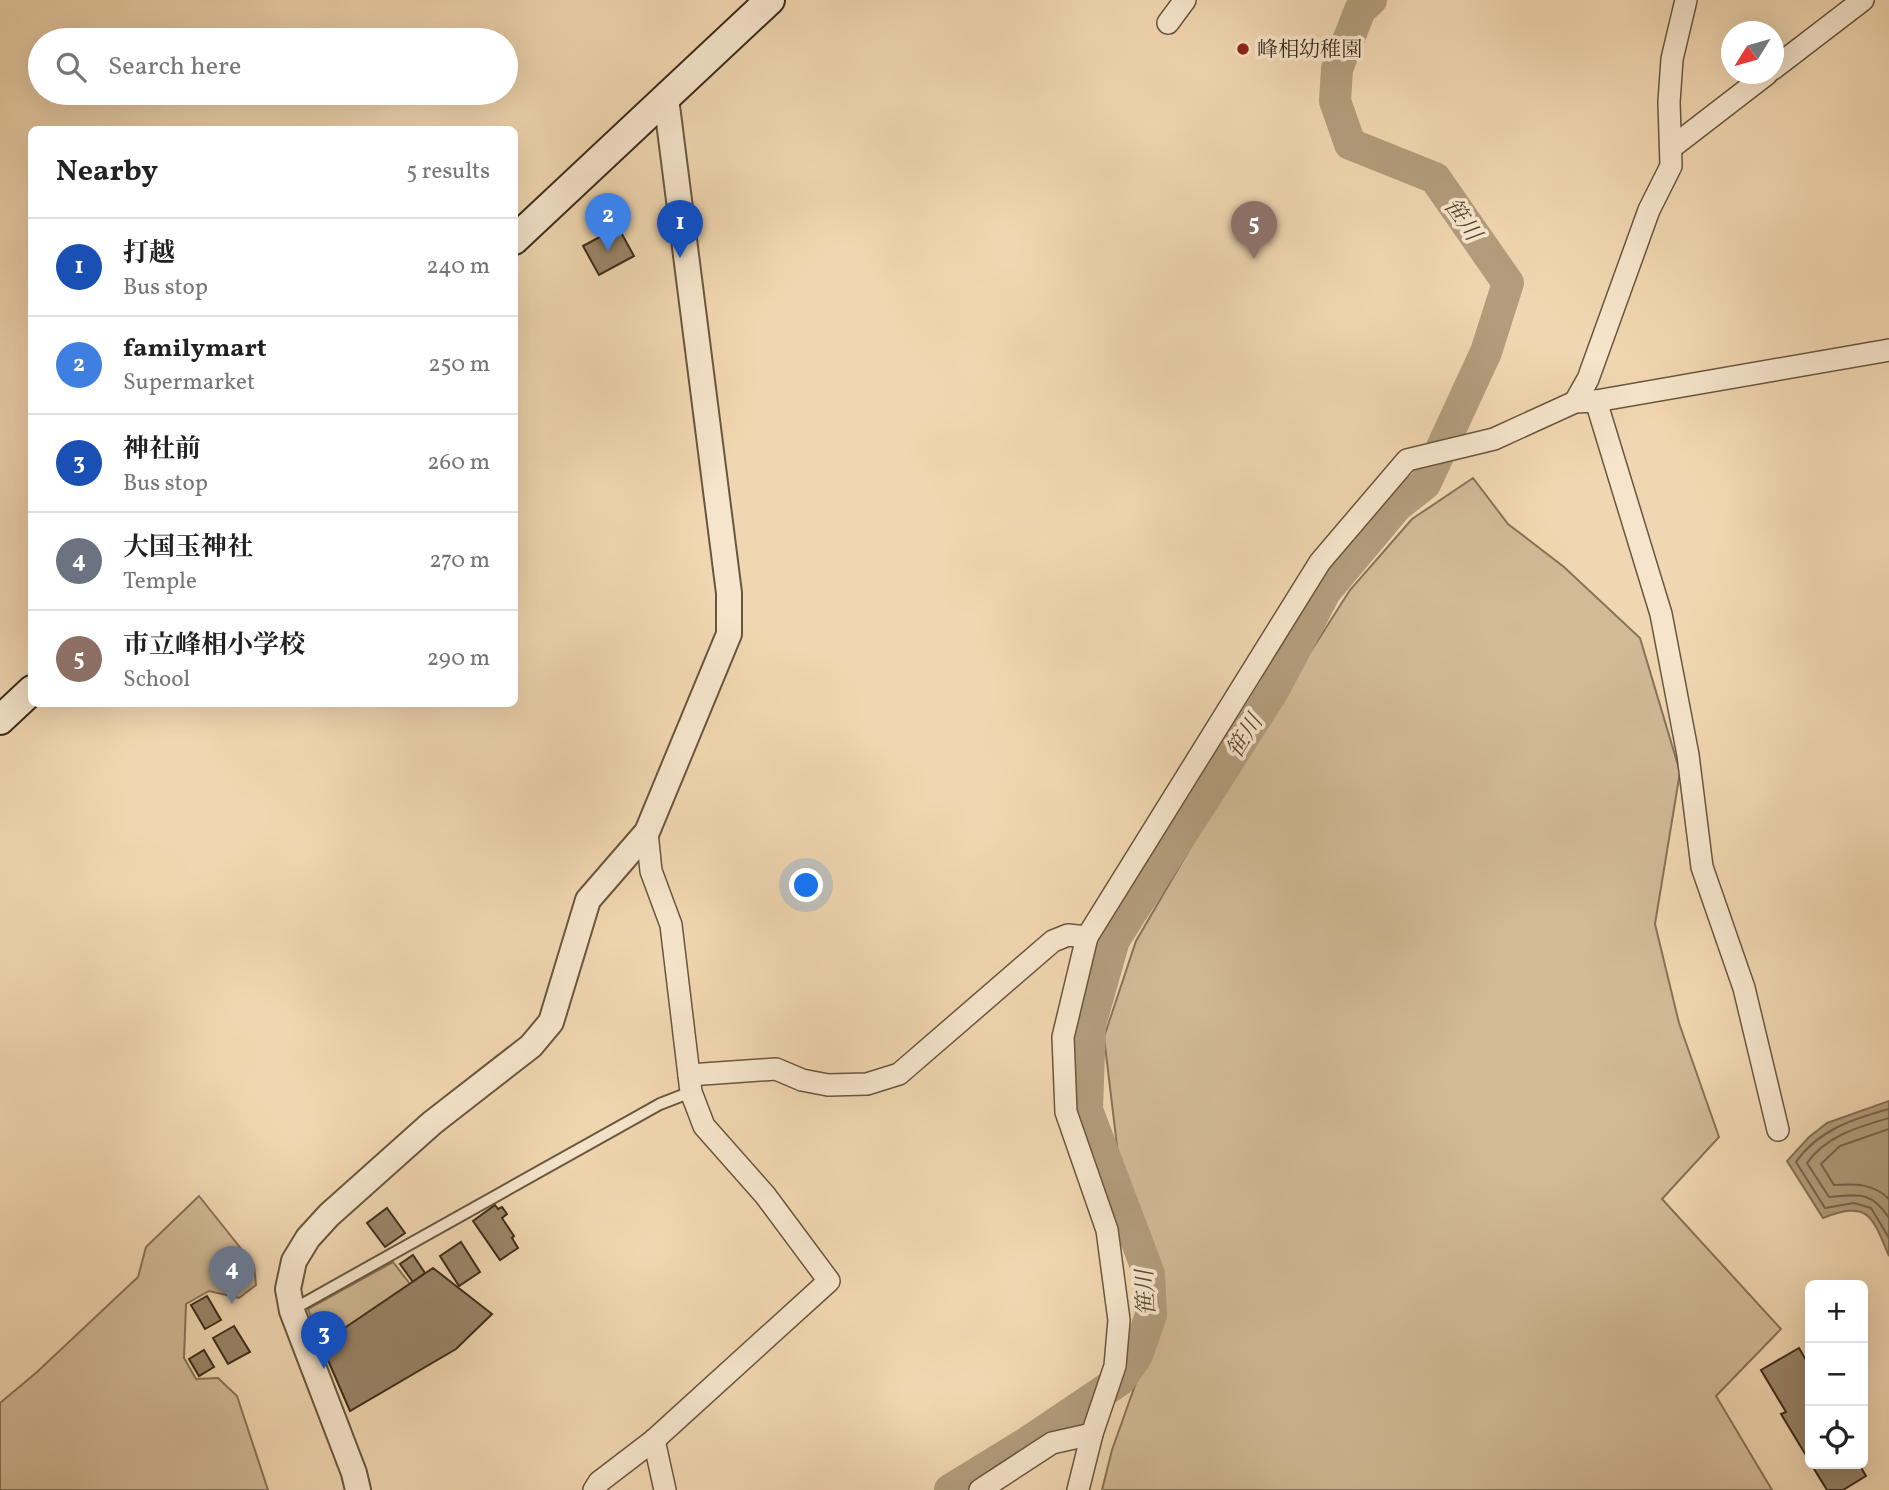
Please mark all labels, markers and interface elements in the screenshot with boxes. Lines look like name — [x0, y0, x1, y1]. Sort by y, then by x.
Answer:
north arrow — [1721, 21, 1784, 84]
search box — [28, 28, 518, 105]
place label: 峰相幼稚園 — [1257, 36, 1362, 65]
marker: 峰相幼稚園 — [1235, 41, 1251, 57]
icon: search — [52, 48, 90, 86]
text: Search here — [108, 49, 241, 85]
text: Nearby — [56, 151, 158, 193]
text: 5 results — [406, 156, 490, 188]
water label: 笹川 — [1435, 192, 1489, 251]
pin: 2 — [585, 193, 631, 251]
pin: 1 — [657, 200, 703, 258]
pin: 5 — [1231, 201, 1277, 259]
text: 打越 — [123, 236, 175, 272]
text: 1 — [74, 251, 84, 283]
text: 240 m — [426, 251, 490, 283]
text: Bus stop — [123, 272, 208, 304]
text: familymart — [123, 331, 267, 367]
text: 2 — [73, 349, 85, 381]
text: 250 m — [428, 349, 490, 381]
text: Supermarket — [123, 367, 255, 399]
text: 神社前 — [123, 432, 201, 468]
text: 3 — [73, 447, 85, 479]
text: 260 m — [427, 447, 490, 479]
text: Bus stop — [123, 468, 208, 500]
text: 大国玉神社 — [123, 530, 253, 566]
text: 4 — [72, 545, 86, 577]
text: 270 m — [429, 545, 490, 577]
text: Temple — [123, 566, 197, 598]
text: 市立峰相小学校 — [123, 628, 305, 664]
text: 5 — [73, 643, 85, 675]
text: 290 m — [427, 643, 490, 675]
text: School — [123, 664, 190, 696]
water label: 笹川 — [1220, 707, 1273, 765]
your location — [789, 868, 823, 902]
pin: 4 — [209, 1246, 255, 1304]
water label: 笹川 — [1130, 1266, 1164, 1317]
map controls — [1805, 1280, 1868, 1469]
button: + — [1805, 1280, 1868, 1343]
pin: 3 — [301, 1311, 347, 1369]
button: − — [1805, 1343, 1868, 1406]
button: locate — [1805, 1406, 1868, 1469]

